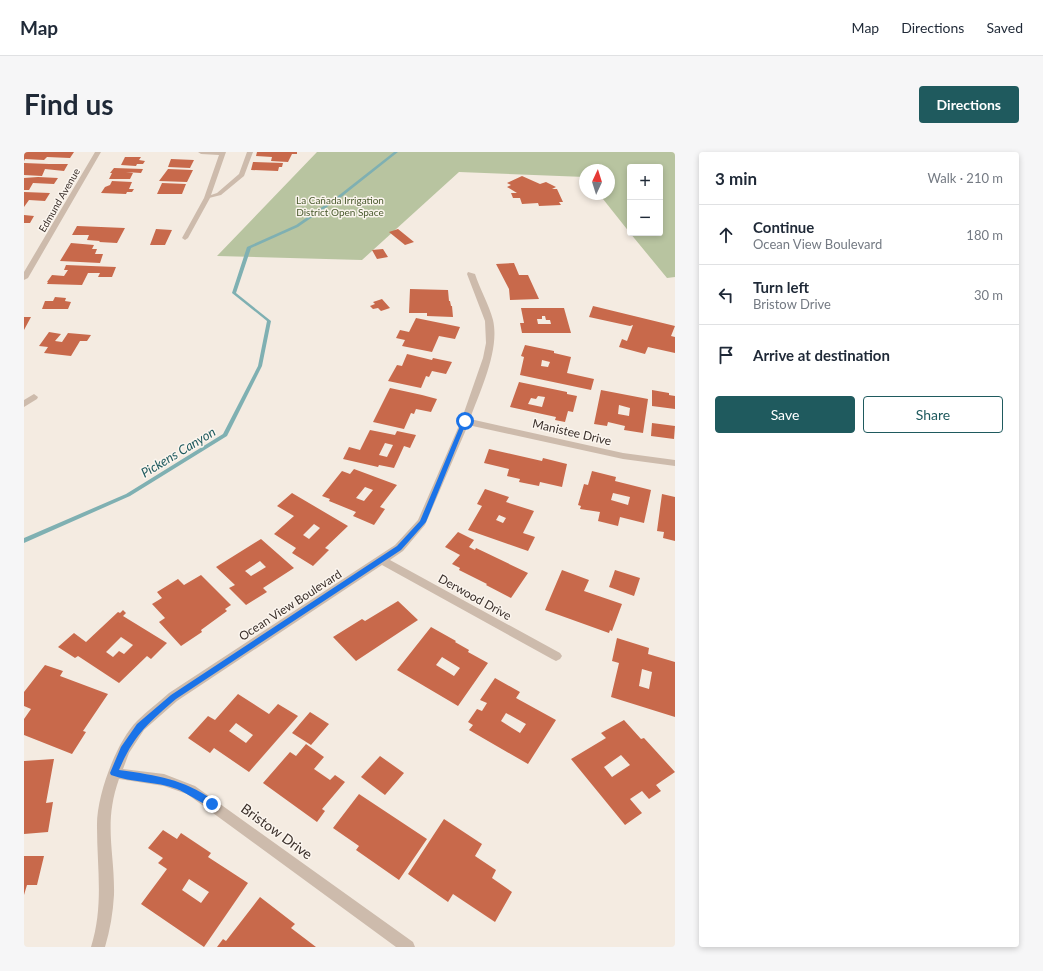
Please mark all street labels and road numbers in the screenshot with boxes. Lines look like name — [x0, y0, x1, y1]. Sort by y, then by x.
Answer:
street label: Edmund Avenue — [36, 166, 82, 234]
street label: Manistee Drive — [531, 416, 613, 448]
street label: Ocean View Boulevard — [236, 566, 344, 644]
street label: Derwood Drive — [436, 571, 514, 623]
street label: Bristow Drive — [238, 799, 316, 863]

